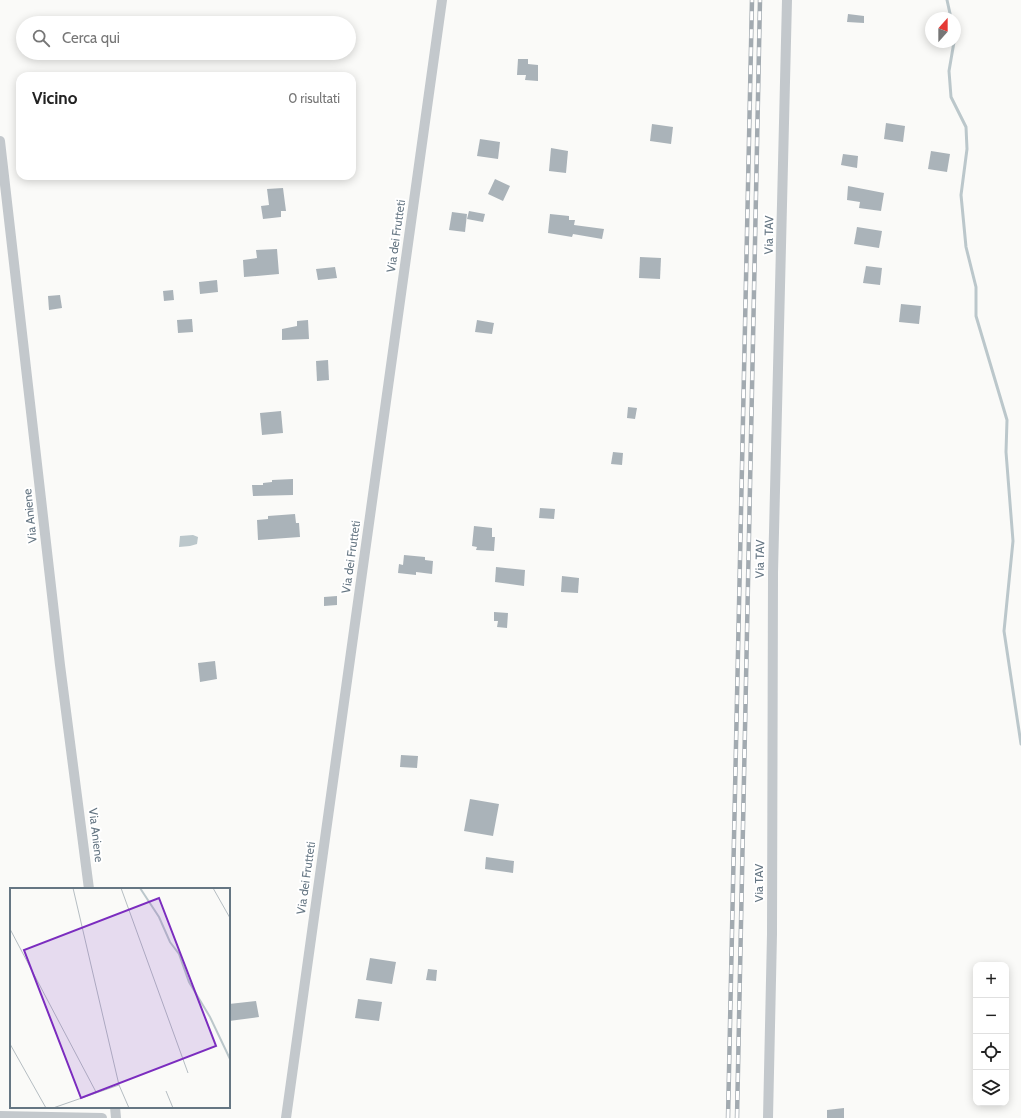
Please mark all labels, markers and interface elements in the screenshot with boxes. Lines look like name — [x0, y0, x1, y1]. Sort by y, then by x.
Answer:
north arrow — [925, 12, 961, 48]
search box — [16, 16, 356, 60]
icon: search — [30, 27, 52, 49]
text: Cerca qui — [62, 29, 120, 47]
text: Vicino — [32, 88, 77, 108]
text: 0 risultati — [288, 90, 340, 106]
street label: Via dei Frutteti — [383, 198, 408, 273]
street label: Via TAV — [761, 215, 776, 254]
street label: Via Aniene — [19, 488, 40, 544]
street label: Via dei Frutteti — [338, 519, 363, 594]
street label: Via TAV — [752, 539, 767, 578]
street label: Via Aniene — [86, 807, 107, 863]
street label: Via dei Frutteti — [293, 840, 318, 915]
street label: Via TAV — [751, 863, 766, 902]
inset map — [10, 888, 230, 1108]
map controls — [973, 962, 1009, 1106]
button: + — [973, 962, 1009, 998]
button: − — [973, 998, 1009, 1034]
button: locate — [973, 1034, 1009, 1070]
button: layers — [973, 1070, 1009, 1106]

